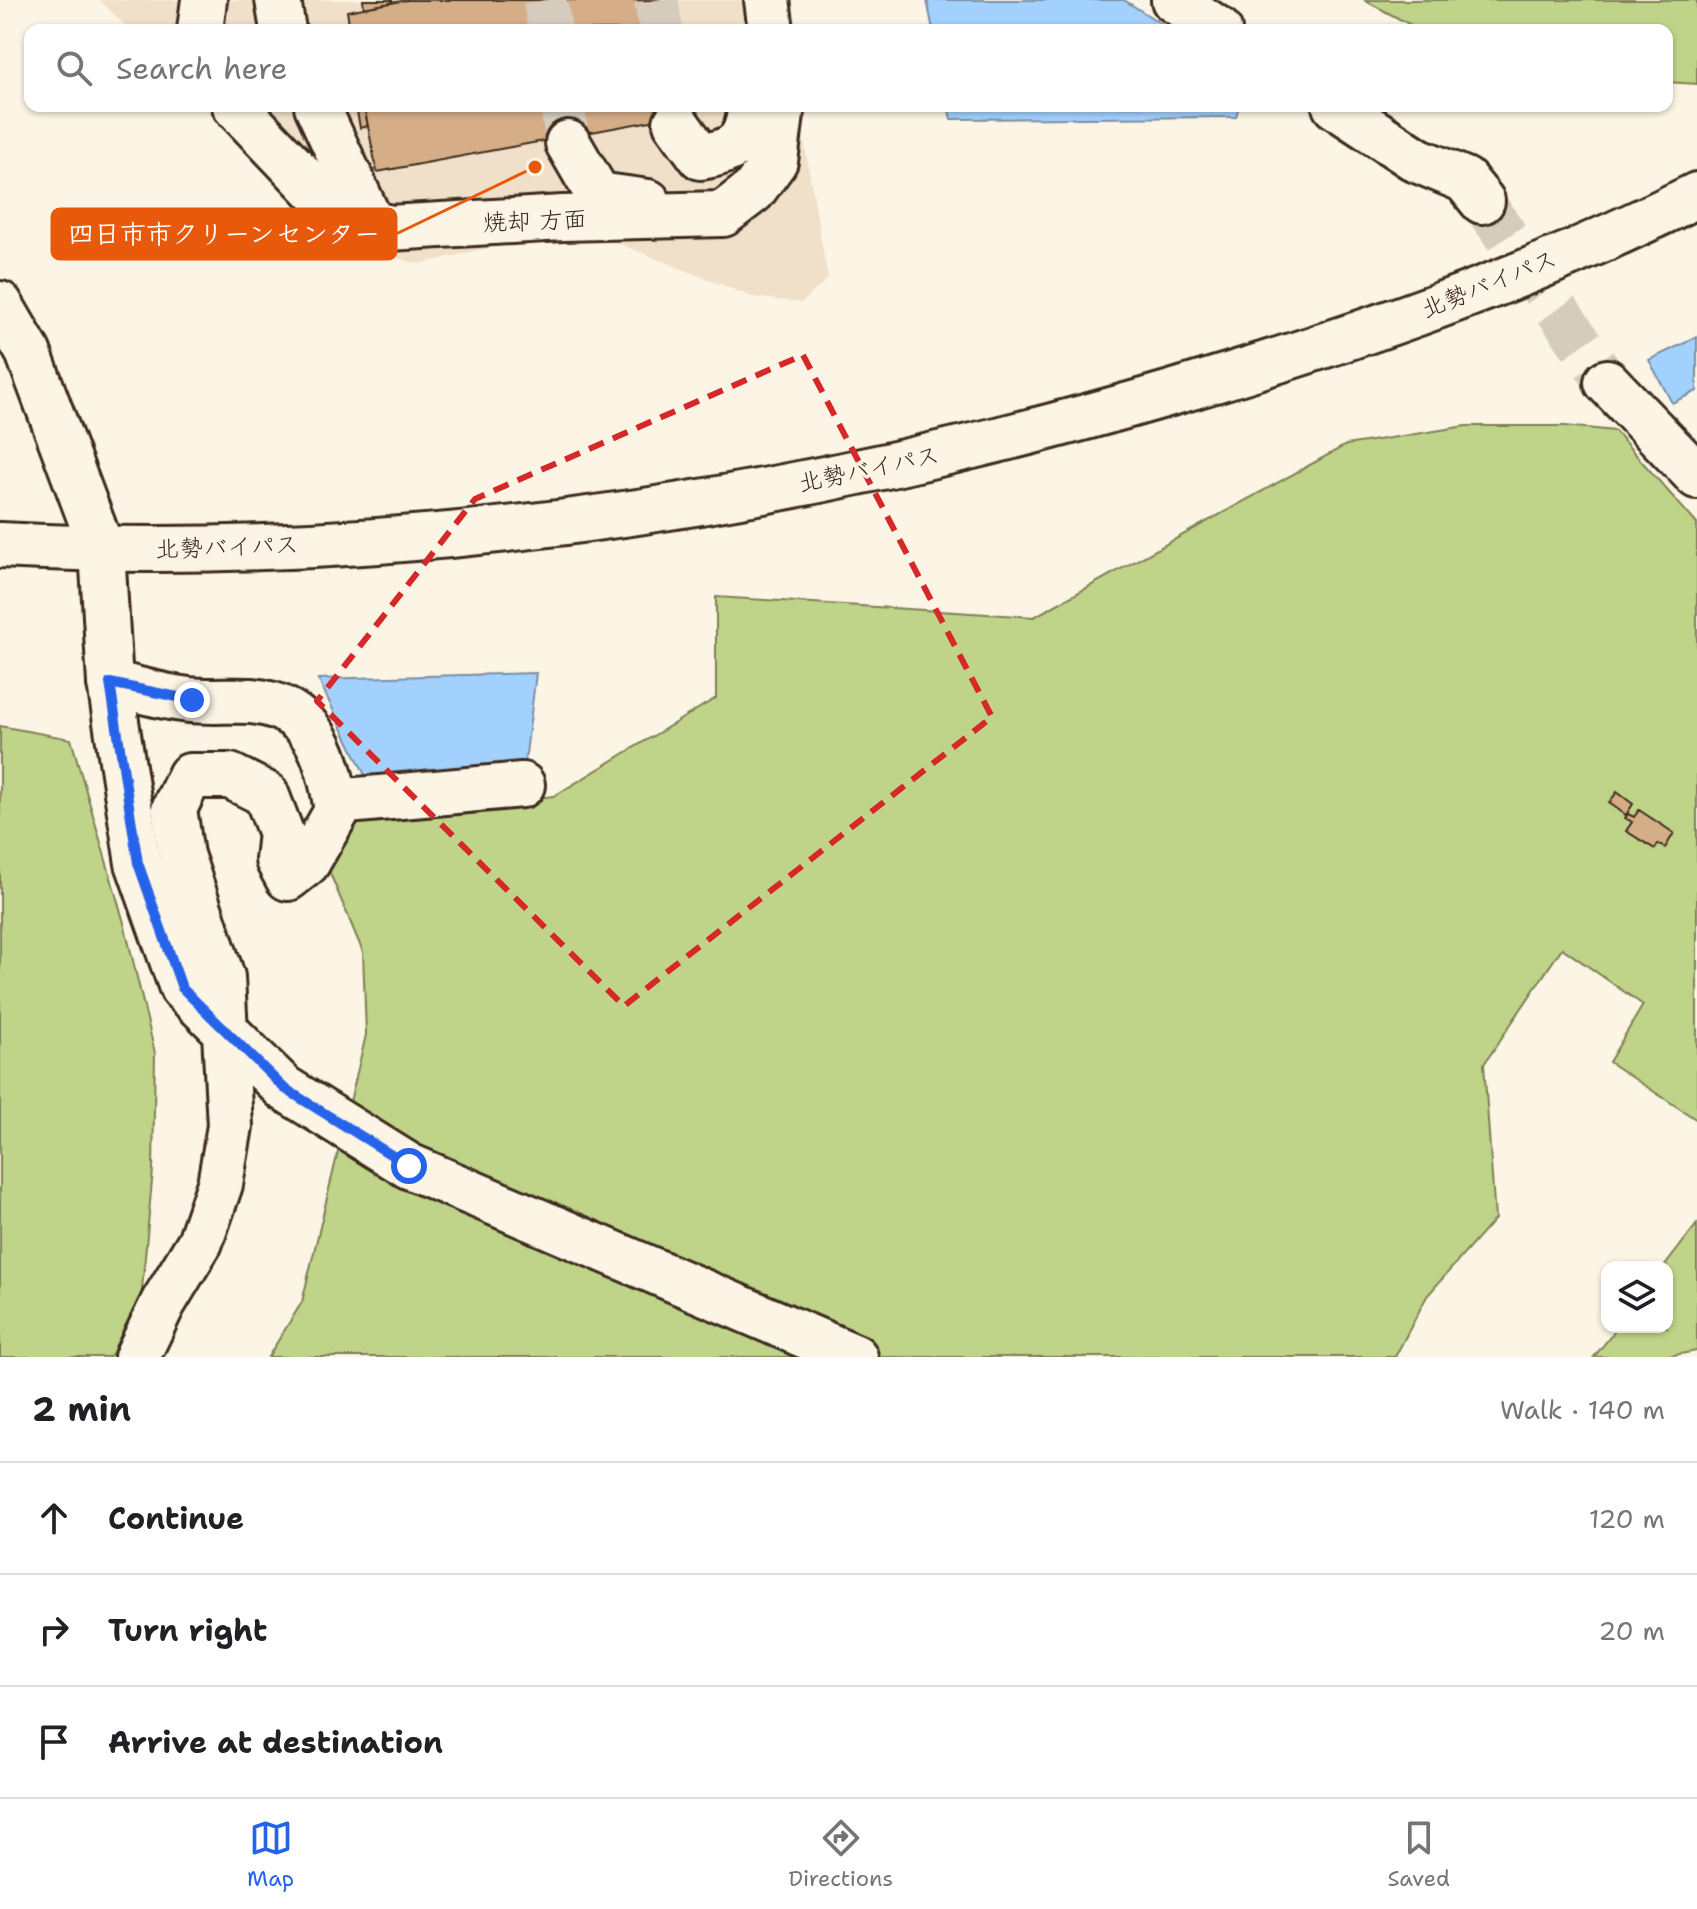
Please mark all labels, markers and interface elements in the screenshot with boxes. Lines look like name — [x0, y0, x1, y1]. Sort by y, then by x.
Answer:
search box — [24, 24, 1673, 112]
icon: search — [52, 46, 96, 90]
text: Search here — [116, 48, 287, 89]
street label: 焼却 方面 — [482, 203, 588, 239]
callout: 四日市市クリーンセンター — [52, 209, 396, 259]
text: 四日市市クリーンセンター — [68, 216, 380, 251]
street label: 北勢バイパス — [1416, 242, 1562, 326]
street label: 北勢バイパス — [795, 438, 943, 500]
street label: 北勢バイパス — [155, 529, 299, 565]
route end — [174, 682, 210, 718]
route start — [391, 1148, 427, 1184]
map controls — [1601, 1261, 1673, 1333]
button: layers — [1601, 1261, 1673, 1333]
text: 2 min — [32, 1386, 131, 1432]
text: Walk · 140 m — [1500, 1392, 1665, 1427]
icon: ahead — [32, 1496, 76, 1540]
text: Continue — [108, 1498, 244, 1539]
text: 120 m — [1589, 1501, 1665, 1536]
icon: right — [32, 1608, 76, 1652]
text: Turn right — [108, 1610, 267, 1651]
text: 20 m — [1598, 1613, 1665, 1648]
icon: arrive — [32, 1720, 76, 1764]
text: Arrive at destination — [108, 1722, 443, 1763]
tab: Map — [247, 1816, 294, 1893]
tab: Directions — [788, 1816, 893, 1893]
tab: Saved — [1387, 1816, 1450, 1893]

